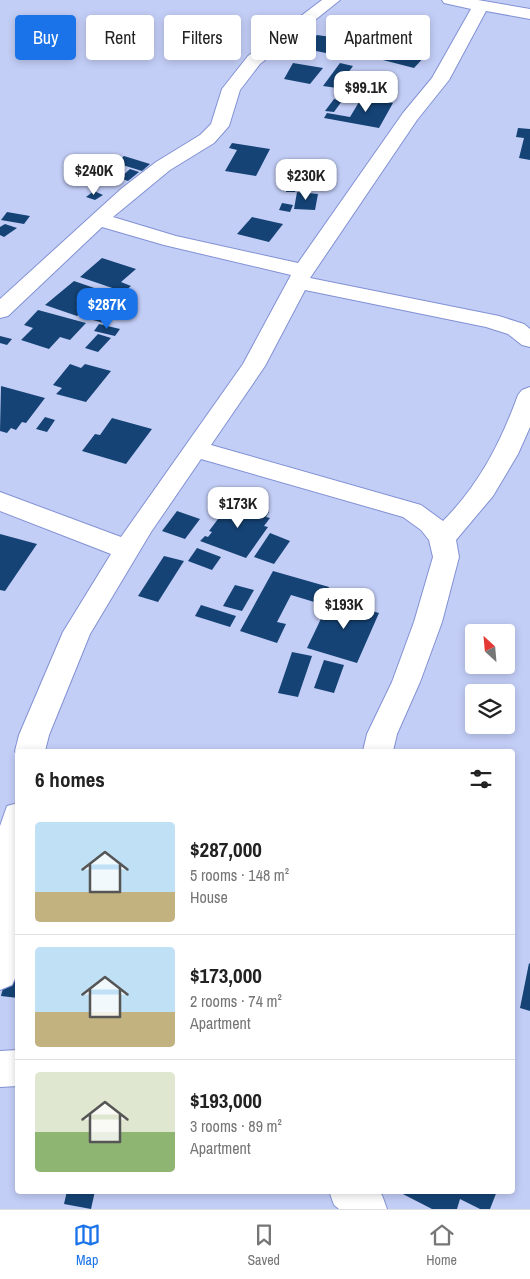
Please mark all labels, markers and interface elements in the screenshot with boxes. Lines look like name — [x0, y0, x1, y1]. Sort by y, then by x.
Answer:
chip: Buy — [15, 15, 76, 60]
chip: Rent — [86, 15, 154, 60]
chip: Filters — [164, 15, 241, 60]
chip: New — [251, 15, 316, 60]
chip: Apartment — [326, 15, 430, 60]
pin: $99.1K — [325, 70, 407, 113]
text: $99.1K — [345, 76, 387, 98]
pin: $240K — [59, 154, 129, 196]
pin: $230K — [271, 158, 341, 201]
text: $240K — [75, 159, 113, 181]
text: $230K — [287, 164, 325, 186]
pin: $287K — [72, 288, 142, 330]
text: $287K — [88, 293, 126, 315]
pin: $173K — [203, 486, 273, 529]
text: $173K — [219, 492, 257, 514]
pin: $193K — [309, 588, 379, 630]
text: $193K — [325, 593, 363, 615]
north arrow — [465, 624, 515, 674]
map controls — [465, 624, 515, 734]
button: layers — [465, 684, 515, 734]
text: 6 homes — [35, 765, 105, 794]
icon: filters — [467, 765, 495, 793]
text: $287,000 — [190, 835, 262, 864]
icon: home — [75, 842, 135, 902]
text: 5 rooms · 148 m² — [190, 864, 289, 886]
text: House — [190, 886, 228, 908]
text: $173,000 — [190, 961, 262, 990]
icon: home — [75, 967, 135, 1027]
text: 2 rooms · 74 m² — [190, 990, 282, 1012]
text: Apartment — [190, 1012, 251, 1034]
text: $193,000 — [190, 1086, 262, 1115]
icon: home — [75, 1092, 135, 1152]
text: 3 rooms · 89 m² — [190, 1115, 282, 1137]
text: Apartment — [190, 1137, 251, 1159]
tab: Map — [73, 1221, 101, 1269]
tab: Saved — [247, 1221, 280, 1269]
tab: Home — [426, 1221, 457, 1269]

